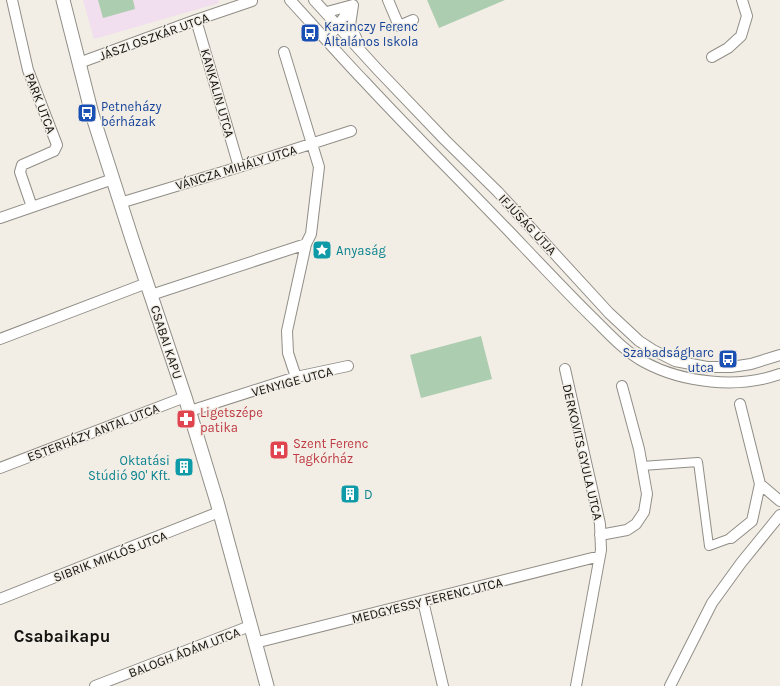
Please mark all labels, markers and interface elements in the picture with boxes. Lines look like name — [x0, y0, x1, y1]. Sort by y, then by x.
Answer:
street label: JÁSZI OSZKÁR UTCA — [97, 8, 212, 63]
place label: Kazinczy Ferenc Általános Iskola — [324, 19, 419, 49]
bus stop icon: Kazinczy Ferenc Általános Iskola — [299, 22, 321, 44]
street label: KANKALIN UTCA — [198, 47, 238, 140]
street label: PARK UTCA — [22, 71, 59, 136]
place label: Petneházy bérházak — [101, 99, 162, 129]
bus stop icon: Petneházy bérházak — [76, 102, 98, 124]
street label: VÁNCZA MIHÁLY UTCA — [173, 140, 299, 193]
street label: IFJÚSÁG ÚTJA — [496, 189, 561, 258]
place icon: Anyaság — [311, 239, 333, 261]
place label: Anyaság — [336, 243, 387, 258]
street label: CSABAI KAPU — [148, 303, 185, 381]
place label: Szabadságharc utca — [623, 345, 714, 375]
bus stop icon: Szabadságharc utca — [717, 348, 739, 370]
street label: VENYIGE UTCA — [250, 363, 335, 400]
street label: DERKOVITS GYULA UTCA — [560, 382, 606, 522]
street label: ESTERHÁZY ANTAL UTCA — [24, 398, 162, 465]
place label: Ligetszépe patika — [200, 405, 263, 435]
pharmacy icon: Ligetszépe patika — [175, 408, 197, 430]
place label: Szent Ferenc Tagkórház — [293, 436, 369, 466]
hospital icon: Szent Ferenc Tagkórház — [268, 439, 290, 461]
place label: Oktatási Stúdió 90' Kft. — [88, 453, 170, 483]
building icon: Oktatási Stúdió 90' Kft. — [173, 456, 195, 478]
building icon: D — [339, 483, 361, 505]
place label: D — [364, 487, 373, 502]
street label: SIBRIK MIKLÓS UTCA — [51, 527, 170, 585]
street label: MEDGYESSY FERENC UTCA — [350, 574, 505, 627]
street label: BALOGH ÁDÁM UTCA — [126, 622, 243, 681]
district label: Csabaikapu — [14, 626, 110, 646]

